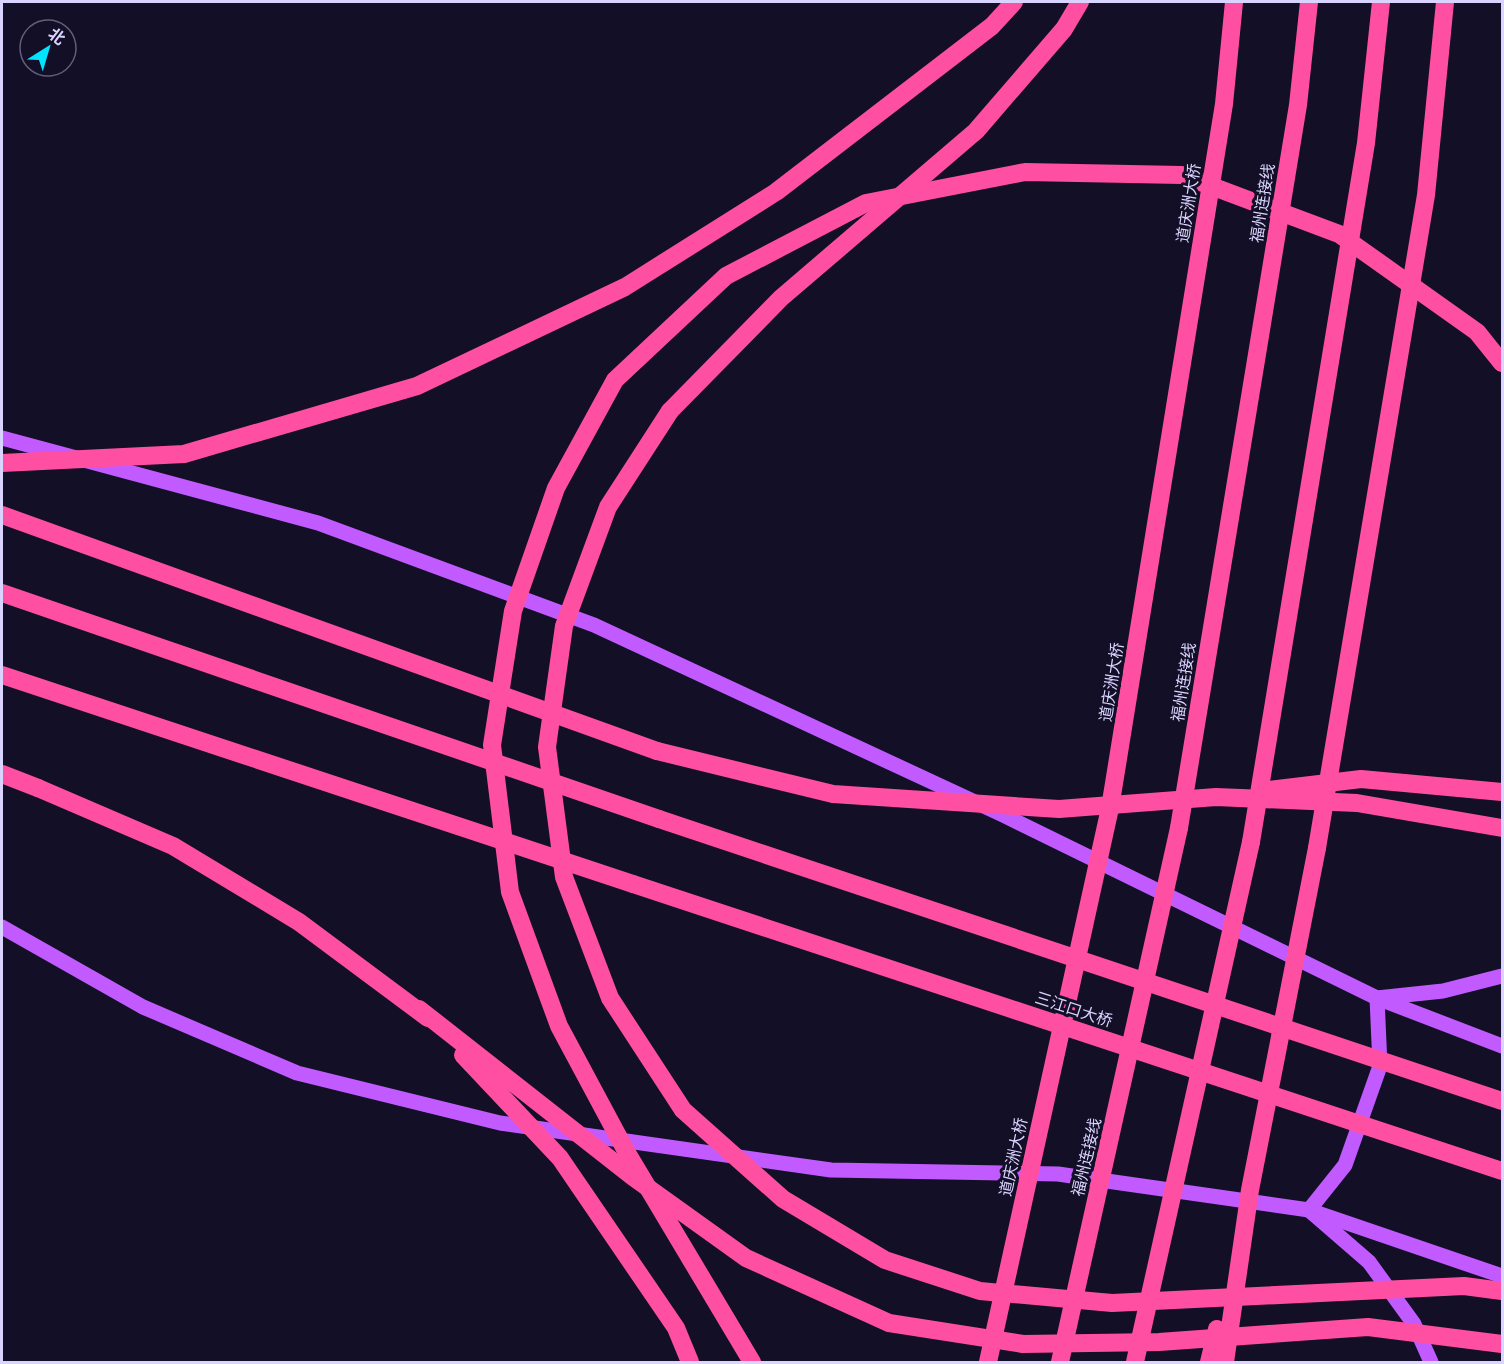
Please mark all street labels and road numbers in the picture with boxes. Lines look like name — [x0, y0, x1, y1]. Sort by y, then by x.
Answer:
street label: 道庆洲大桥 — [1173, 162, 1204, 244]
street label: 福州连接线 — [1247, 162, 1278, 244]
street label: 道庆洲大桥 — [1096, 641, 1127, 723]
street label: 福州连接线 — [1168, 641, 1199, 723]
street label: 三江口大桥 — [1033, 988, 1115, 1031]
street label: 道庆洲大桥 — [996, 1116, 1031, 1198]
street label: 福州连接线 — [1068, 1116, 1105, 1198]

